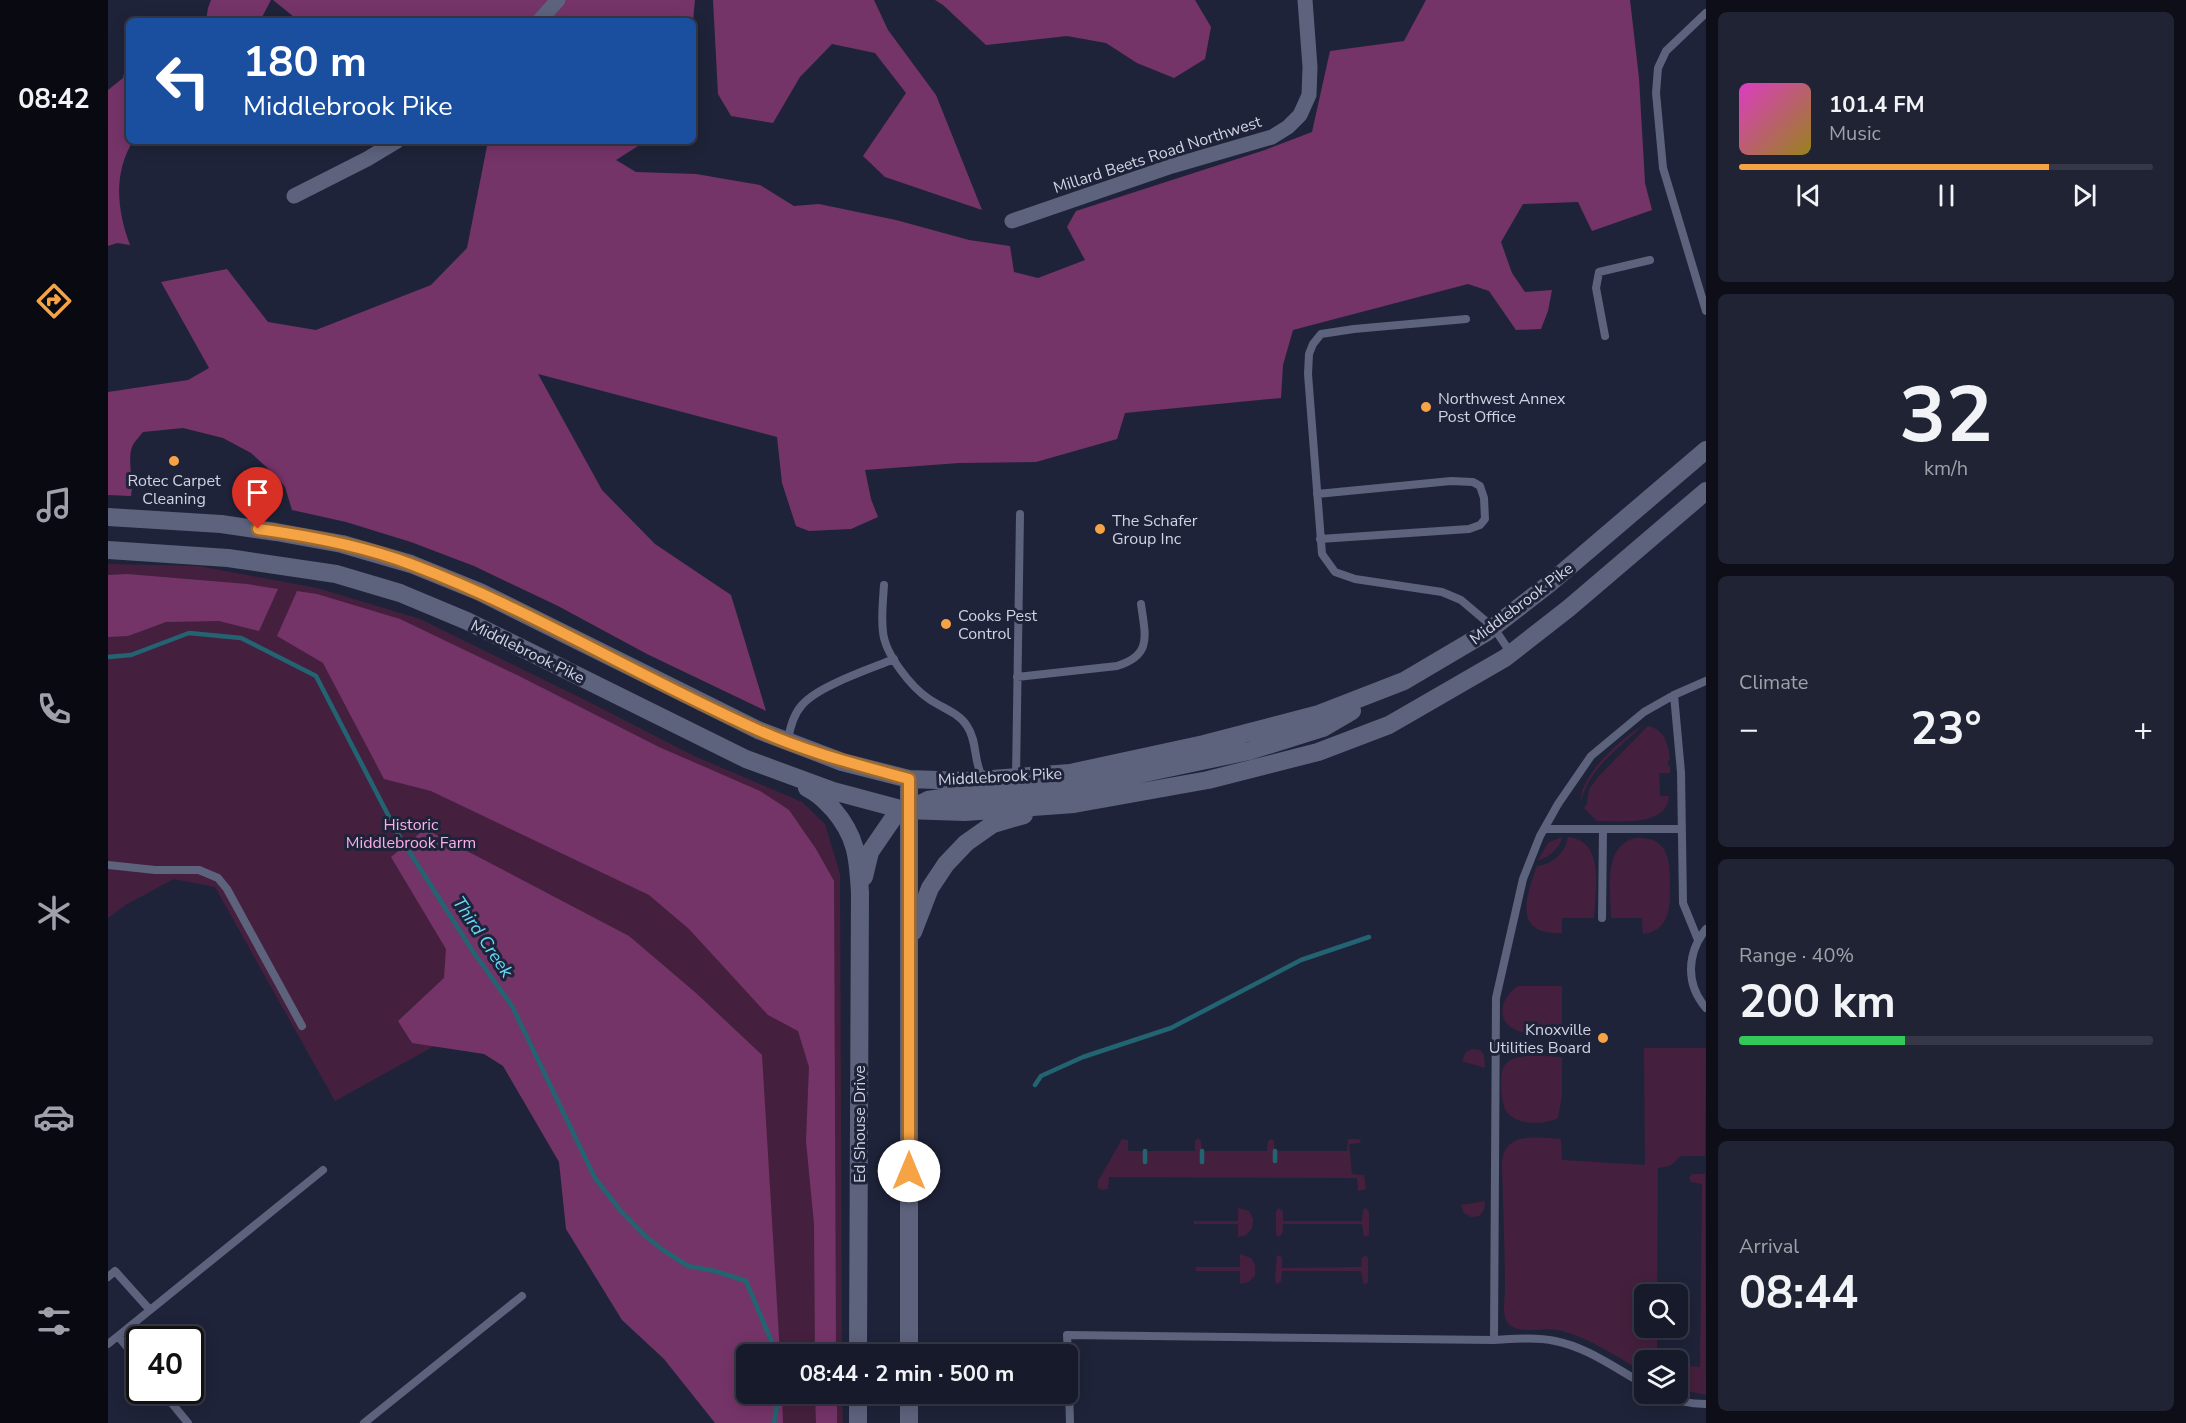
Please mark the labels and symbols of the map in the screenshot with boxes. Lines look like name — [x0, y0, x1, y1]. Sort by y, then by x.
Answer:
street label: Millard Beets Road Northwest — [1050, 111, 1265, 199]
place label: Northwest Annex Post Office — [1438, 388, 1566, 428]
marker: Northwest Annex Post Office — [1419, 400, 1433, 414]
marker: Rotec Carpet Cleaning — [167, 454, 181, 468]
pin — [232, 467, 283, 529]
place label: Rotec Carpet Cleaning — [127, 470, 221, 510]
place label: The Schafer Group Inc — [1112, 510, 1198, 550]
marker: The Schafer Group Inc — [1093, 522, 1107, 536]
street label: Middlebrook Pike — [1465, 558, 1578, 650]
place label: Cooks Pest Control — [958, 605, 1038, 645]
street label: Middlebrook Pike — [467, 615, 588, 689]
marker: Cooks Pest Control — [939, 617, 953, 631]
street label: Middlebrook Pike — [937, 763, 1063, 791]
park label: Historic Middlebrook Farm — [346, 814, 476, 854]
water label: Third Creek — [447, 892, 520, 983]
place label: Knoxville Utilities Board — [1489, 1019, 1591, 1059]
marker: Knoxville Utilities Board — [1596, 1031, 1610, 1045]
street label: Ed Shouse Drive — [849, 1065, 871, 1183]
position arrow — [877, 1139, 941, 1203]
speed limit sign: 40 — [126, 1326, 204, 1404]

